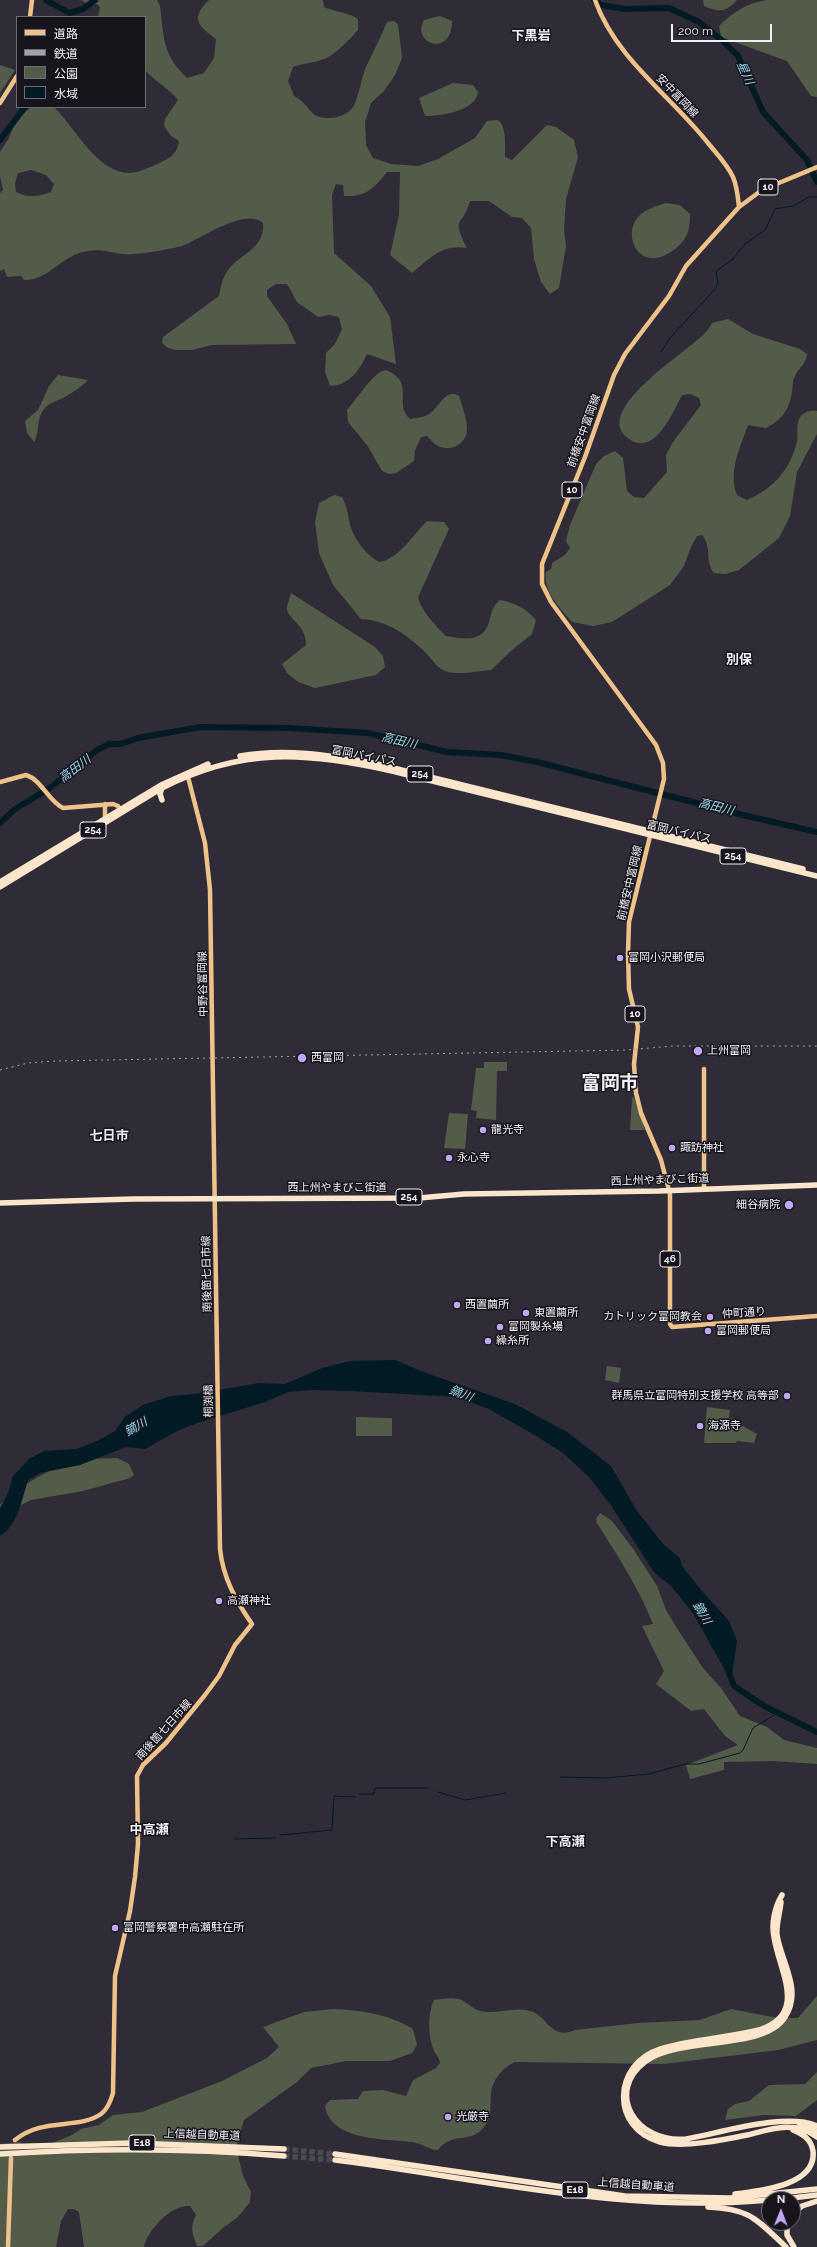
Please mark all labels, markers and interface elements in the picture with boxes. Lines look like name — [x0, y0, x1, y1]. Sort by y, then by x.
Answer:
legend — [16, 16, 146, 108]
scale bar — [673, 16, 774, 42]
text: 200 m — [678, 24, 713, 38]
text: 道路 — [54, 27, 78, 41]
district label: 下黒岩 — [512, 28, 550, 44]
text: 鉄道 — [54, 47, 78, 61]
water label: 星川 — [734, 59, 756, 87]
text: 公園 — [54, 67, 78, 81]
street label: 安中富岡線 — [653, 72, 701, 120]
text: 水域 — [54, 87, 78, 101]
road number: 10 — [758, 179, 778, 195]
street label: 前橋安中富岡線 — [565, 393, 603, 469]
road number: 10 — [562, 482, 582, 498]
district label: 別保 — [726, 652, 752, 668]
water label: 高田川 — [380, 730, 418, 752]
street label: 富岡バイパス — [330, 743, 398, 769]
water label: 高田川 — [56, 752, 94, 786]
road number: 254 — [407, 766, 433, 782]
water label: 高田川 — [697, 796, 735, 818]
street label: 富岡バイパス — [645, 818, 713, 846]
road number: 254 — [80, 822, 106, 838]
street label: 前橋安中富岡線 — [615, 844, 645, 922]
road number: 254 — [720, 848, 746, 864]
street label: 中野谷富岡線 — [196, 951, 210, 1017]
place label: 富岡小沢郵便局 — [628, 951, 705, 965]
marker: 富岡小沢郵便局 — [615, 953, 625, 963]
road number: 10 — [625, 1006, 645, 1022]
place label: 上州富岡 — [707, 1044, 751, 1058]
marker: 上州富岡 — [692, 1045, 704, 1057]
place label: 西富岡 — [311, 1051, 344, 1065]
marker: 西富岡 — [296, 1052, 308, 1064]
district label: 富岡市 — [582, 1072, 638, 1094]
place label: 龍光寺 — [491, 1123, 524, 1137]
marker: 龍光寺 — [478, 1125, 488, 1135]
district label: 七日市 — [90, 1128, 128, 1144]
place label: 諏訪神社 — [680, 1141, 724, 1155]
marker: 諏訪神社 — [667, 1143, 677, 1153]
place label: 永心寺 — [457, 1151, 490, 1165]
marker: 永心寺 — [444, 1153, 454, 1163]
street label: 西上州やまびこ街道 — [610, 1172, 710, 1188]
street label: 西上州やまびこ街道 — [288, 1181, 386, 1195]
road number: 254 — [396, 1189, 422, 1205]
place label: 細谷病院 — [736, 1198, 780, 1212]
marker: 細谷病院 — [783, 1199, 795, 1211]
street label: 南後箇七日市線 — [200, 1235, 214, 1313]
road number: 46 — [660, 1251, 680, 1267]
place label: 西置繭所 — [465, 1298, 509, 1312]
marker: 西置繭所 — [452, 1300, 462, 1310]
street label: 仲町通り — [722, 1305, 766, 1321]
place label: 東置繭所 — [534, 1306, 578, 1320]
marker: 東置繭所 — [521, 1308, 531, 1318]
place label: カトリック富岡教会 — [603, 1310, 702, 1324]
marker: カトリック富岡教会 — [705, 1312, 715, 1322]
place label: 富岡製糸場 — [508, 1320, 563, 1334]
marker: 富岡製糸場 — [495, 1322, 505, 1332]
place label: 富岡郵便局 — [716, 1324, 771, 1338]
marker: 富岡郵便局 — [703, 1326, 713, 1336]
place label: 繰糸所 — [496, 1334, 529, 1348]
marker: 繰糸所 — [483, 1336, 493, 1346]
water label: 鏑川 — [447, 1383, 475, 1405]
street label: 桐渕橋 — [202, 1384, 216, 1418]
place label: 群馬県立富岡特別支援学校 高等部 — [611, 1389, 779, 1403]
marker: 群馬県立富岡特別支援学校 高等部 — [782, 1391, 792, 1401]
water label: 鏑川 — [122, 1415, 150, 1439]
place label: 海源寺 — [708, 1419, 741, 1433]
marker: 海源寺 — [695, 1421, 705, 1431]
place label: 高瀬神社 — [227, 1594, 271, 1608]
marker: 高瀬神社 — [214, 1596, 224, 1606]
water label: 鏑川 — [690, 1599, 714, 1627]
street label: 南後箇七日市線 — [133, 1697, 195, 1763]
district label: 中高瀬 — [130, 1822, 168, 1838]
district label: 下高瀬 — [546, 1834, 584, 1850]
place label: 富岡警察署中高瀬駐在所 — [123, 1921, 244, 1935]
marker: 富岡警察署中高瀬駐在所 — [110, 1923, 120, 1933]
place label: 光厳寺 — [456, 2110, 489, 2124]
marker: 光厳寺 — [443, 2112, 453, 2122]
street label: 上信越自動車道 — [163, 2127, 241, 2143]
road number: E18 — [129, 2135, 155, 2151]
street label: 上信越自動車道 — [597, 2176, 675, 2194]
road number: E18 — [562, 2182, 588, 2198]
north arrow — [761, 2191, 801, 2231]
text: N — [777, 2193, 786, 2206]

